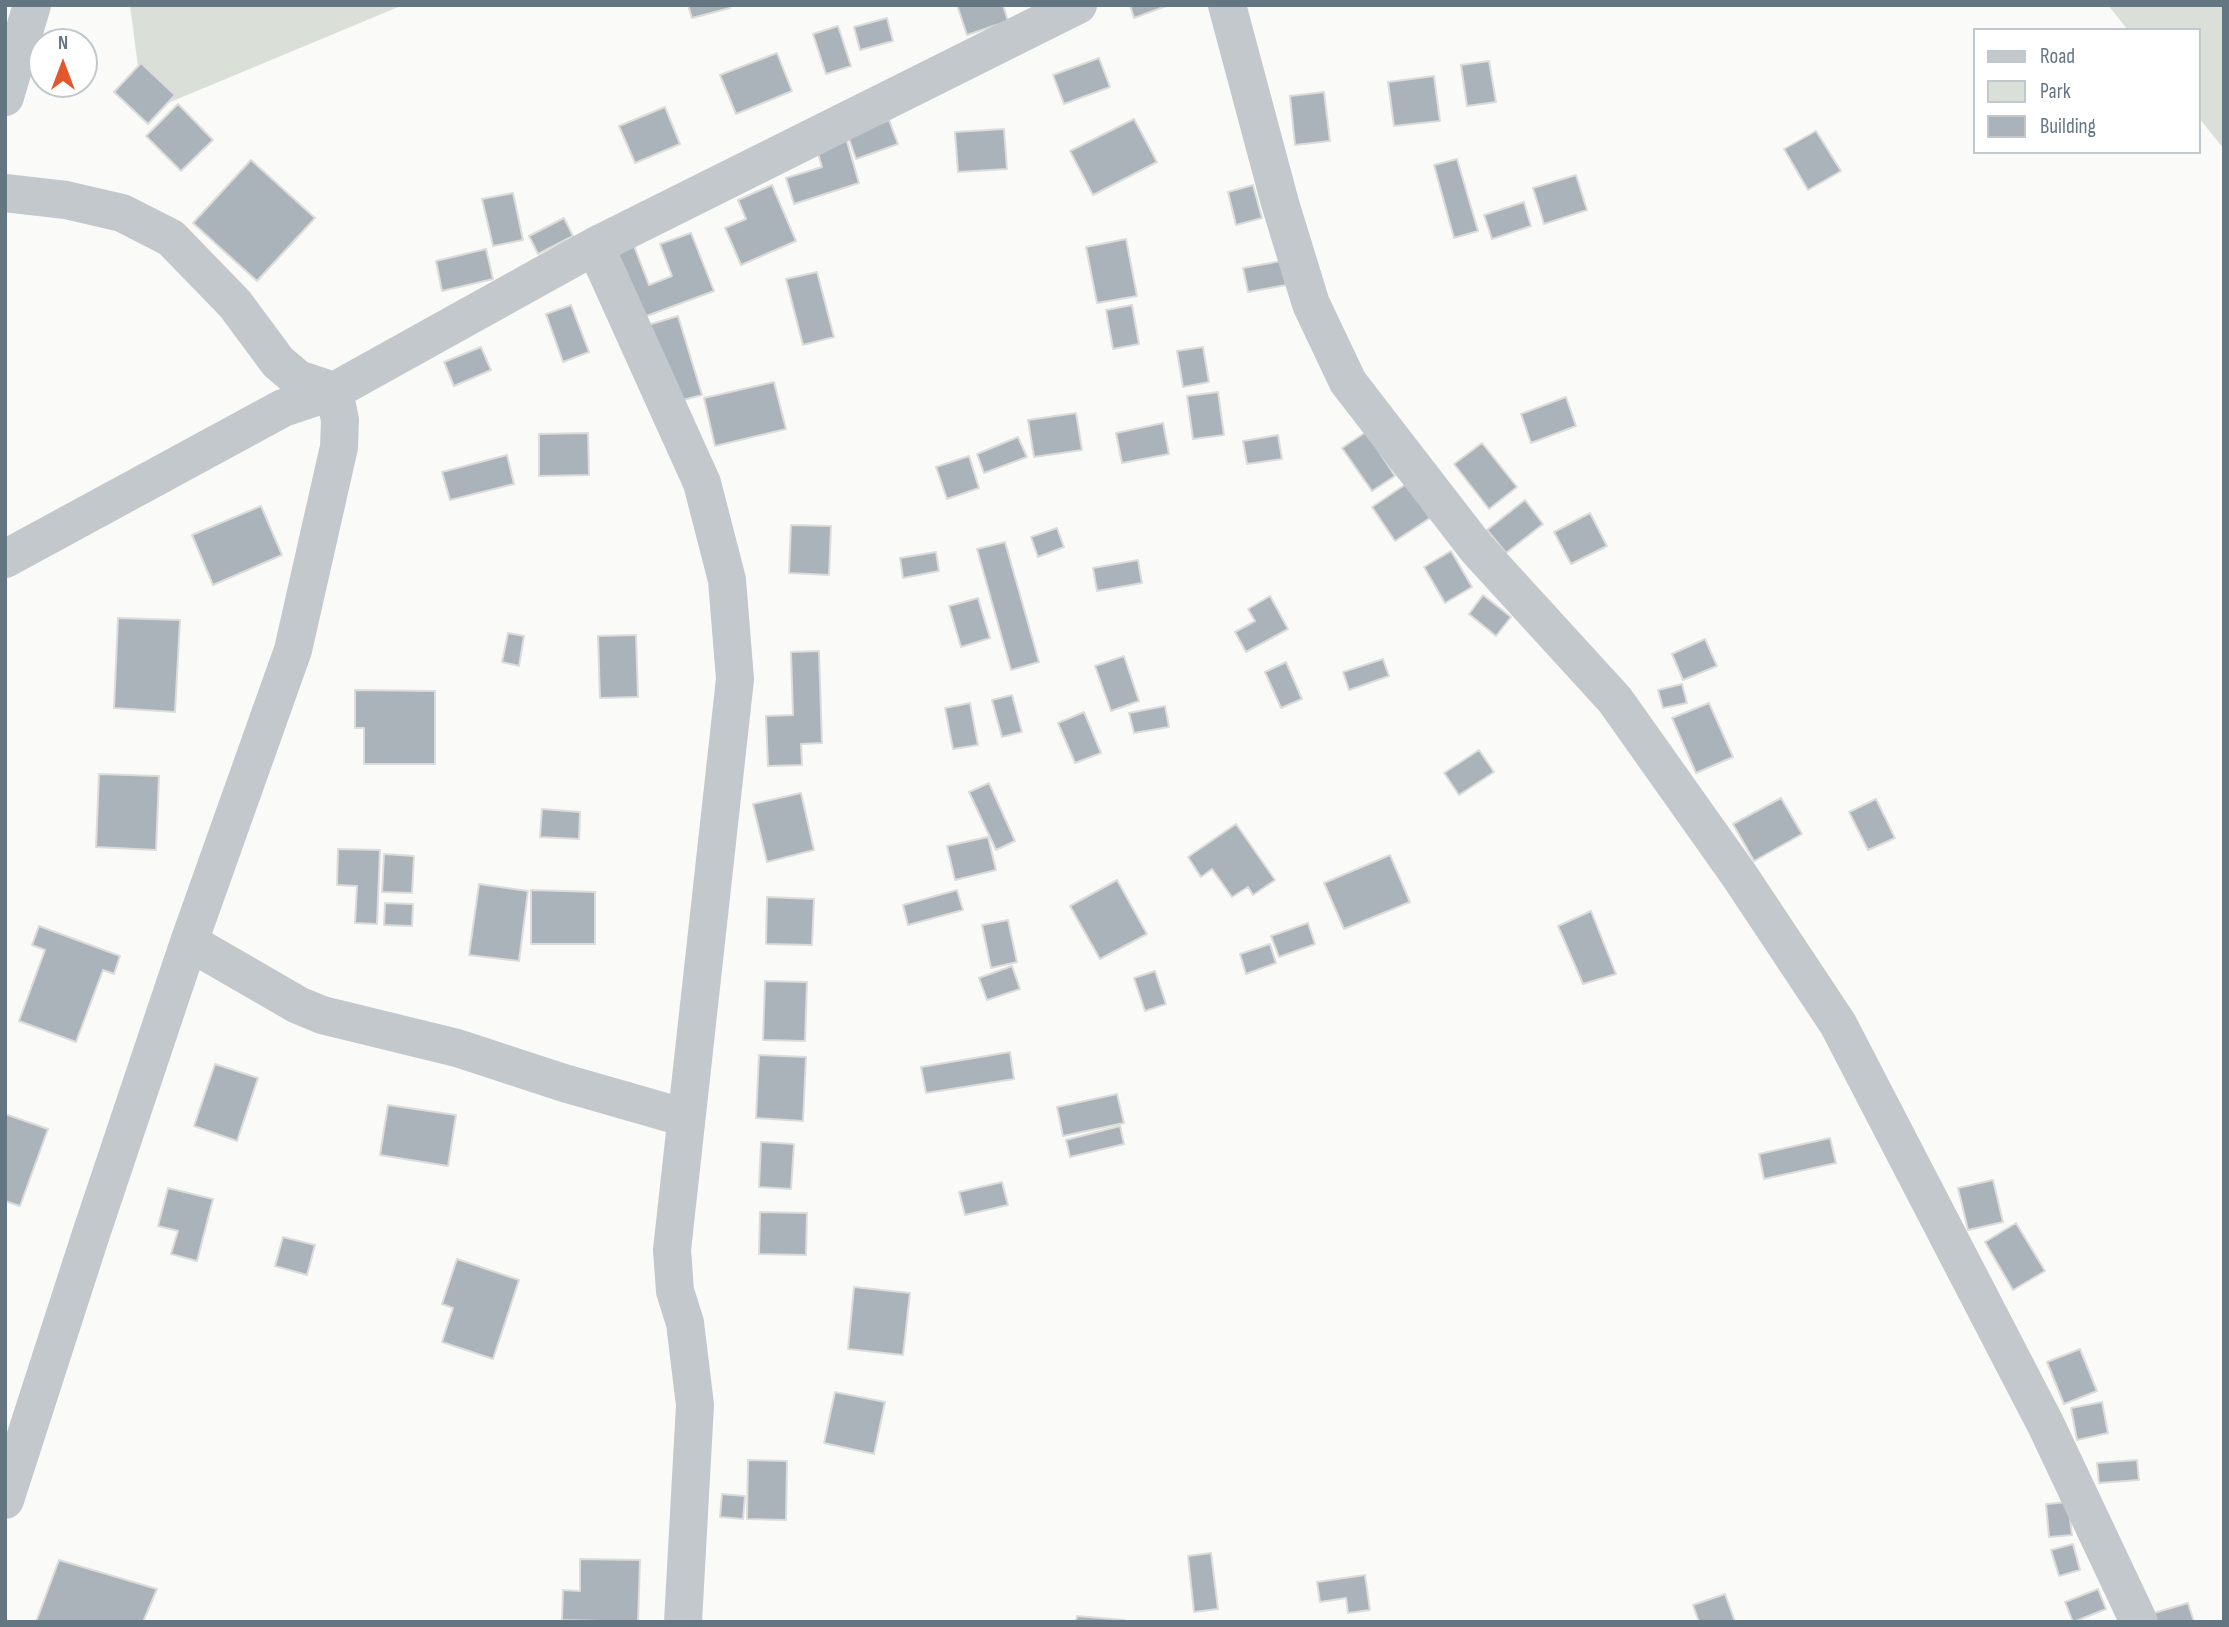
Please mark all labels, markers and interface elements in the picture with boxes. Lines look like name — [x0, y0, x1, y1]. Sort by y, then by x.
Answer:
north arrow — [28, 28, 98, 98]
legend — [1974, 28, 2201, 154]
text: N — [58, 32, 68, 55]
text: Road — [2040, 44, 2075, 69]
text: Park — [2040, 79, 2071, 104]
text: Building — [2040, 114, 2096, 139]

